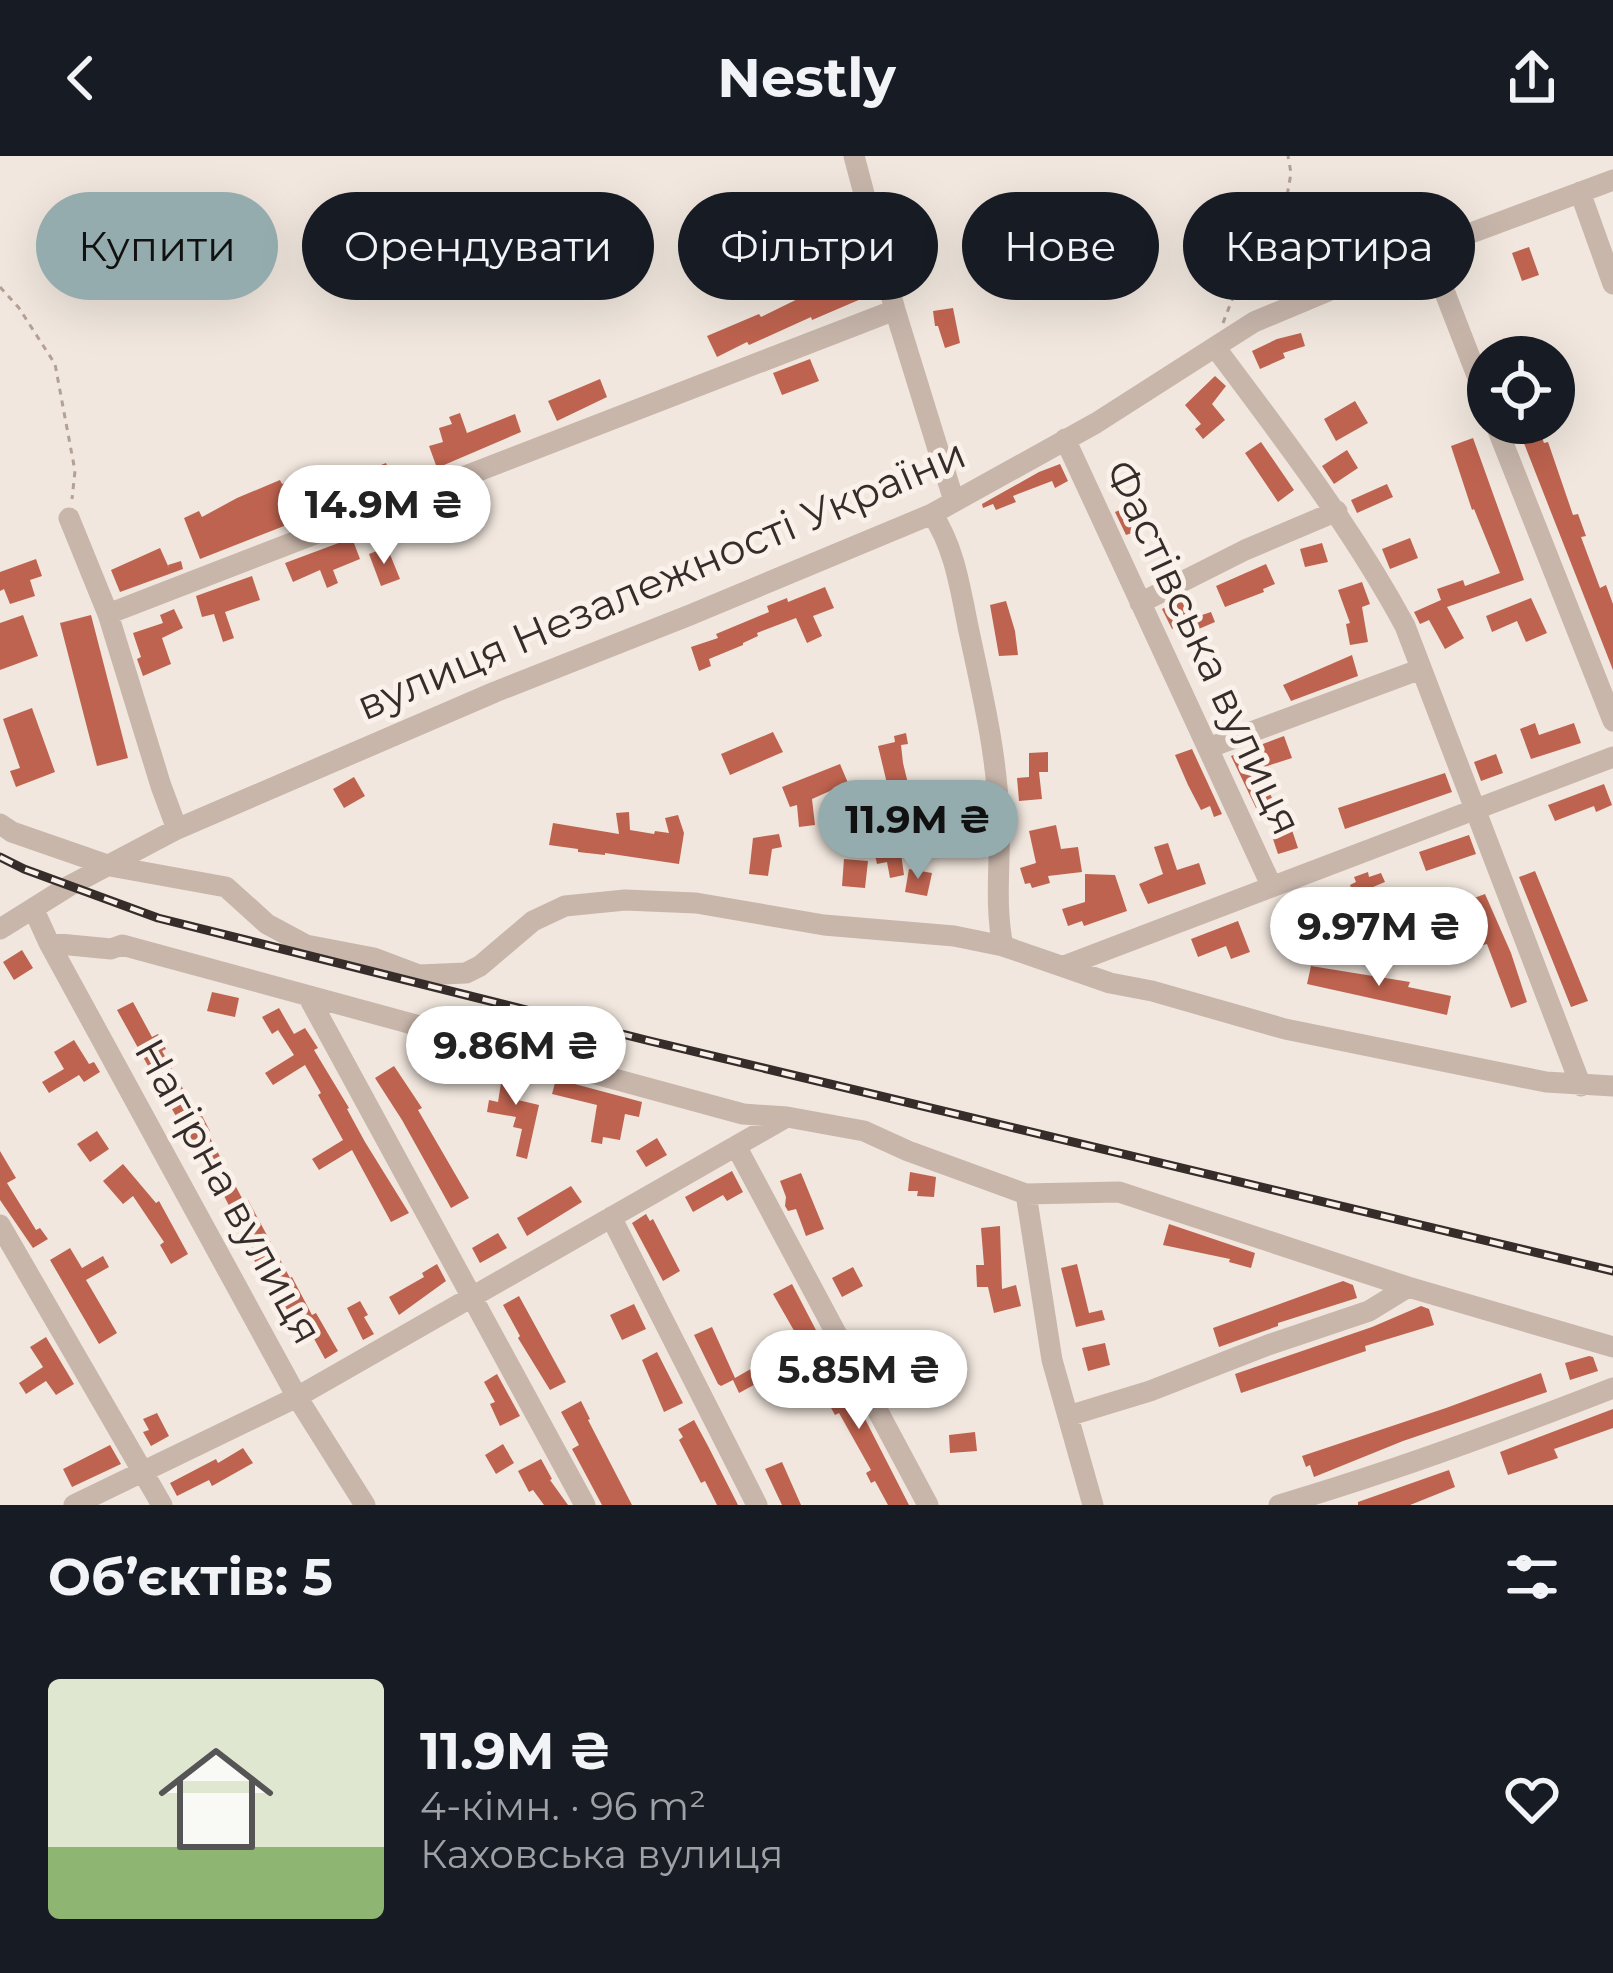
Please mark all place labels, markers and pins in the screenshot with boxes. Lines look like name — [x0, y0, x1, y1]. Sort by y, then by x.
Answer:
pin: 14.9M ₴ — [273, 465, 495, 567]
pin: 11.9M ₴ — [807, 780, 1029, 882]
pin: 9.97M ₴ — [1268, 887, 1490, 989]
pin: 9.86M ₴ — [405, 1006, 627, 1108]
pin: 5.85M ₴ — [748, 1330, 970, 1432]

